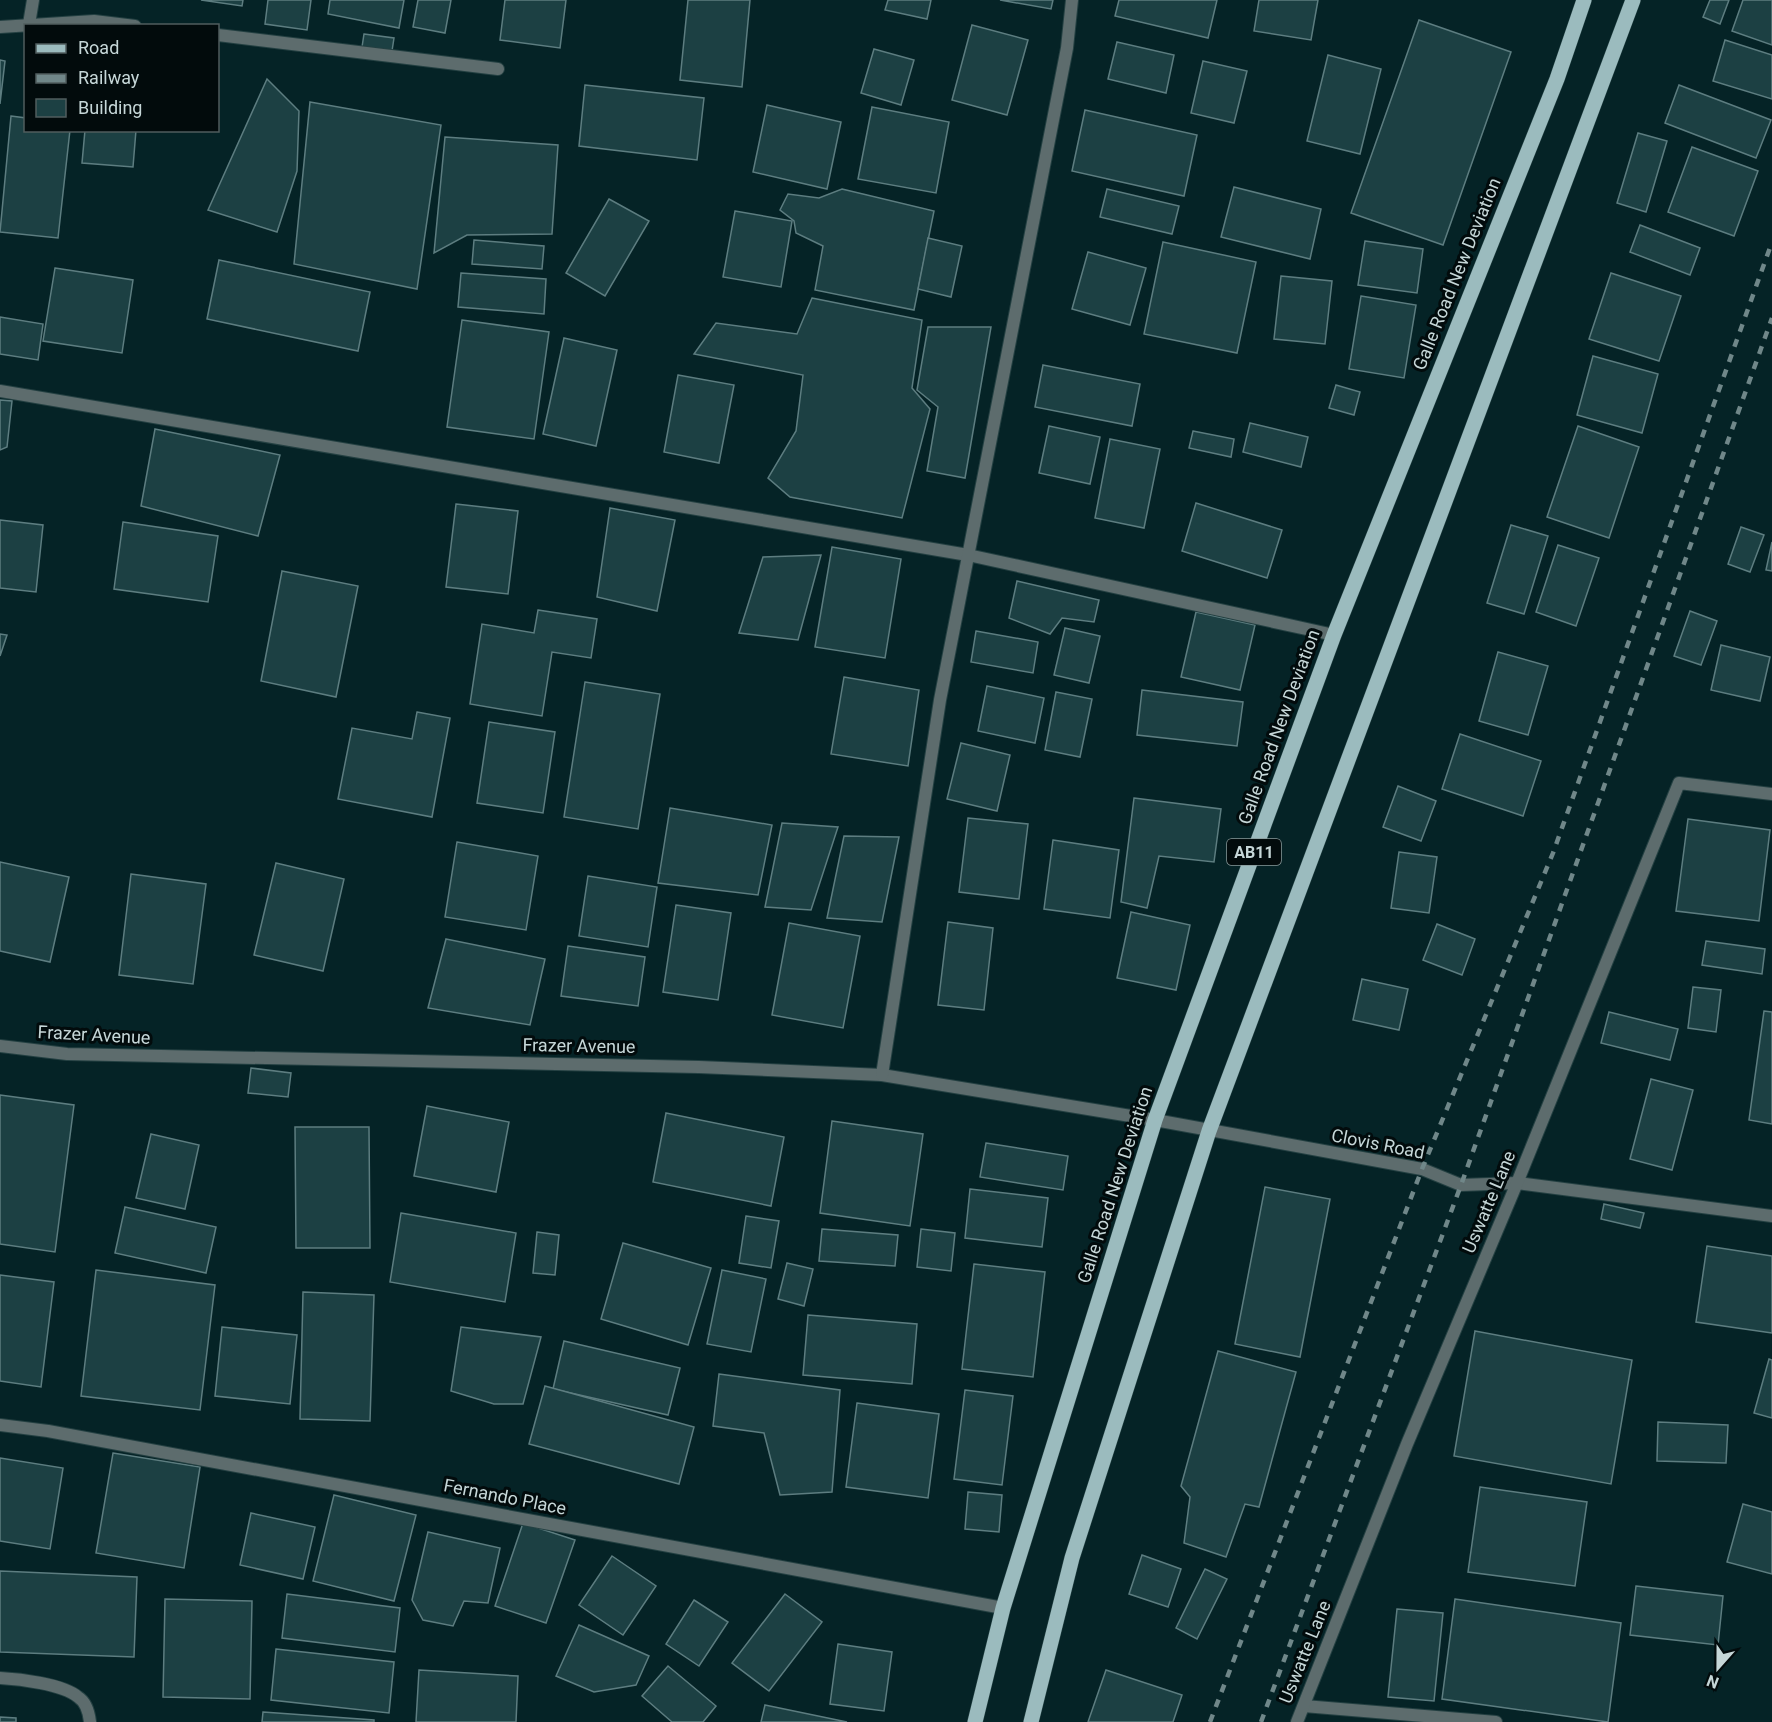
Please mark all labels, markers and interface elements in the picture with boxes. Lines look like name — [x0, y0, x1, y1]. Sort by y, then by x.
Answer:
legend — [24, 24, 219, 132]
text: Road — [78, 37, 119, 58]
text: Railway — [78, 67, 140, 88]
text: Building — [78, 97, 142, 118]
street label: Galle Road New Deviation — [1408, 175, 1505, 373]
street label: Galle Road New Deviation — [1234, 627, 1324, 827]
road number: AB11 — [1227, 839, 1281, 865]
street label: Frazer Avenue — [37, 1021, 151, 1048]
street label: Frazer Avenue — [522, 1034, 636, 1057]
street label: Galle Road New Deviation — [1073, 1084, 1156, 1286]
street label: Clovis Road — [1330, 1124, 1426, 1163]
street label: Uswatte Lane — [1458, 1148, 1520, 1256]
street label: Fernando Place — [442, 1474, 568, 1519]
street label: Uswatte Lane — [1274, 1597, 1335, 1706]
north arrow — [1688, 1638, 1748, 1698]
text: N — [1704, 1671, 1721, 1692]

